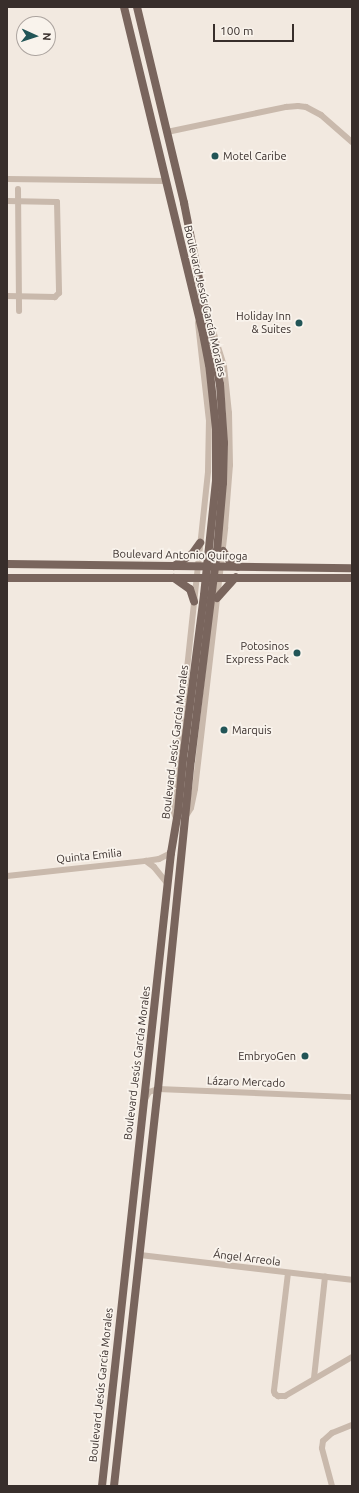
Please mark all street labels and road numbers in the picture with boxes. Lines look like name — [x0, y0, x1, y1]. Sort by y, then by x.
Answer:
street label: Boulevard Jesús García Morales — [181, 224, 229, 378]
street label: Boulevard Antonio Quiroga — [112, 547, 248, 563]
street label: Boulevard Jesús García Morales — [159, 664, 191, 820]
street label: Quinta Emilia — [56, 846, 122, 866]
street label: Boulevard Jesús García Morales — [121, 985, 153, 1141]
street label: Lázaro Mercado — [207, 1074, 285, 1090]
street label: Ángel Arreola — [213, 1247, 281, 1269]
street label: Boulevard Jesús García Morales — [86, 1307, 116, 1463]

